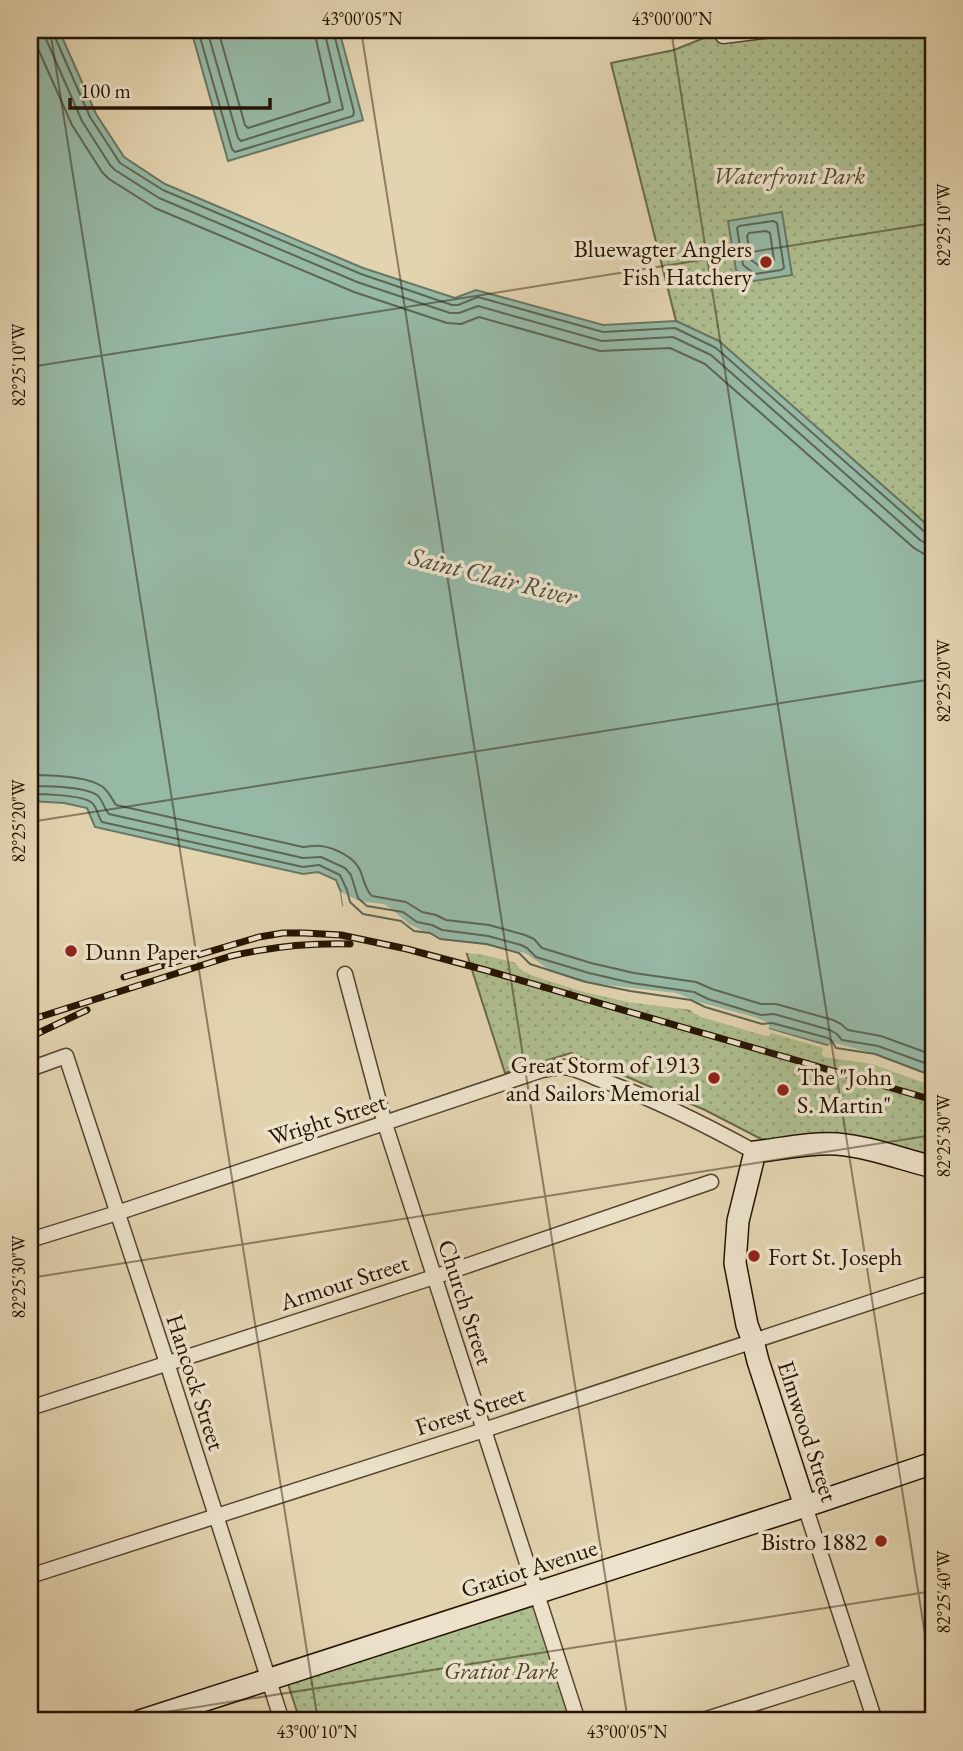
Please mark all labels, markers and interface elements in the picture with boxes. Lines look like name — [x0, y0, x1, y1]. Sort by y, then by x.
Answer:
text: 43°00'05"N — [322, 7, 403, 30]
text: 43°00'00"N — [632, 7, 713, 30]
scale bar — [70, 66, 270, 110]
text: 100 m — [80, 77, 131, 104]
park label: Waterfront Park — [713, 160, 865, 191]
text: 82°25'10"W — [932, 183, 955, 267]
place label: Bluewagter Anglers Fish Hatchery — [574, 233, 752, 292]
marker: Bluewagter Anglers Fish Hatchery — [758, 254, 774, 270]
text: 82°25'10"W — [7, 323, 30, 407]
water label: Saint Clair River — [405, 539, 581, 614]
text: 82°25'20"W — [932, 639, 955, 723]
text: 82°25'20"W — [7, 779, 30, 863]
place label: Dunn Paper — [85, 936, 197, 967]
marker: Dunn Paper — [63, 943, 79, 959]
place label: Great Storm of 1913 and Sailors Memorial — [506, 1049, 700, 1108]
place label: The "John S. Martin" — [797, 1061, 893, 1120]
marker: Great Storm of 1913 and Sailors Memorial — [706, 1070, 722, 1086]
marker: The "John S. Martin" — [775, 1082, 791, 1098]
street label: Wright Street — [264, 1085, 390, 1153]
text: 82°25'30"W — [932, 1094, 955, 1178]
text: 82°25'30"W — [7, 1235, 30, 1319]
street label: Church Street — [431, 1236, 501, 1369]
place label: Fort St. Joseph — [768, 1241, 902, 1272]
street label: Armour Street — [275, 1247, 413, 1318]
marker: Fort St. Joseph — [746, 1248, 762, 1264]
street label: Hancock Street — [159, 1310, 233, 1454]
street label: Elmwood Street — [771, 1356, 846, 1506]
street label: Forest Street — [411, 1378, 529, 1442]
place label: Bistro 1882 — [761, 1526, 867, 1557]
street label: Gratiot Avenue — [457, 1531, 601, 1605]
marker: Bistro 1882 — [873, 1533, 889, 1549]
text: 82°25'40"W — [932, 1550, 955, 1634]
park label: Gratiot Park — [444, 1655, 558, 1686]
text: 43°00'10"N — [277, 1720, 358, 1743]
text: 43°00'05"N — [587, 1720, 668, 1743]

